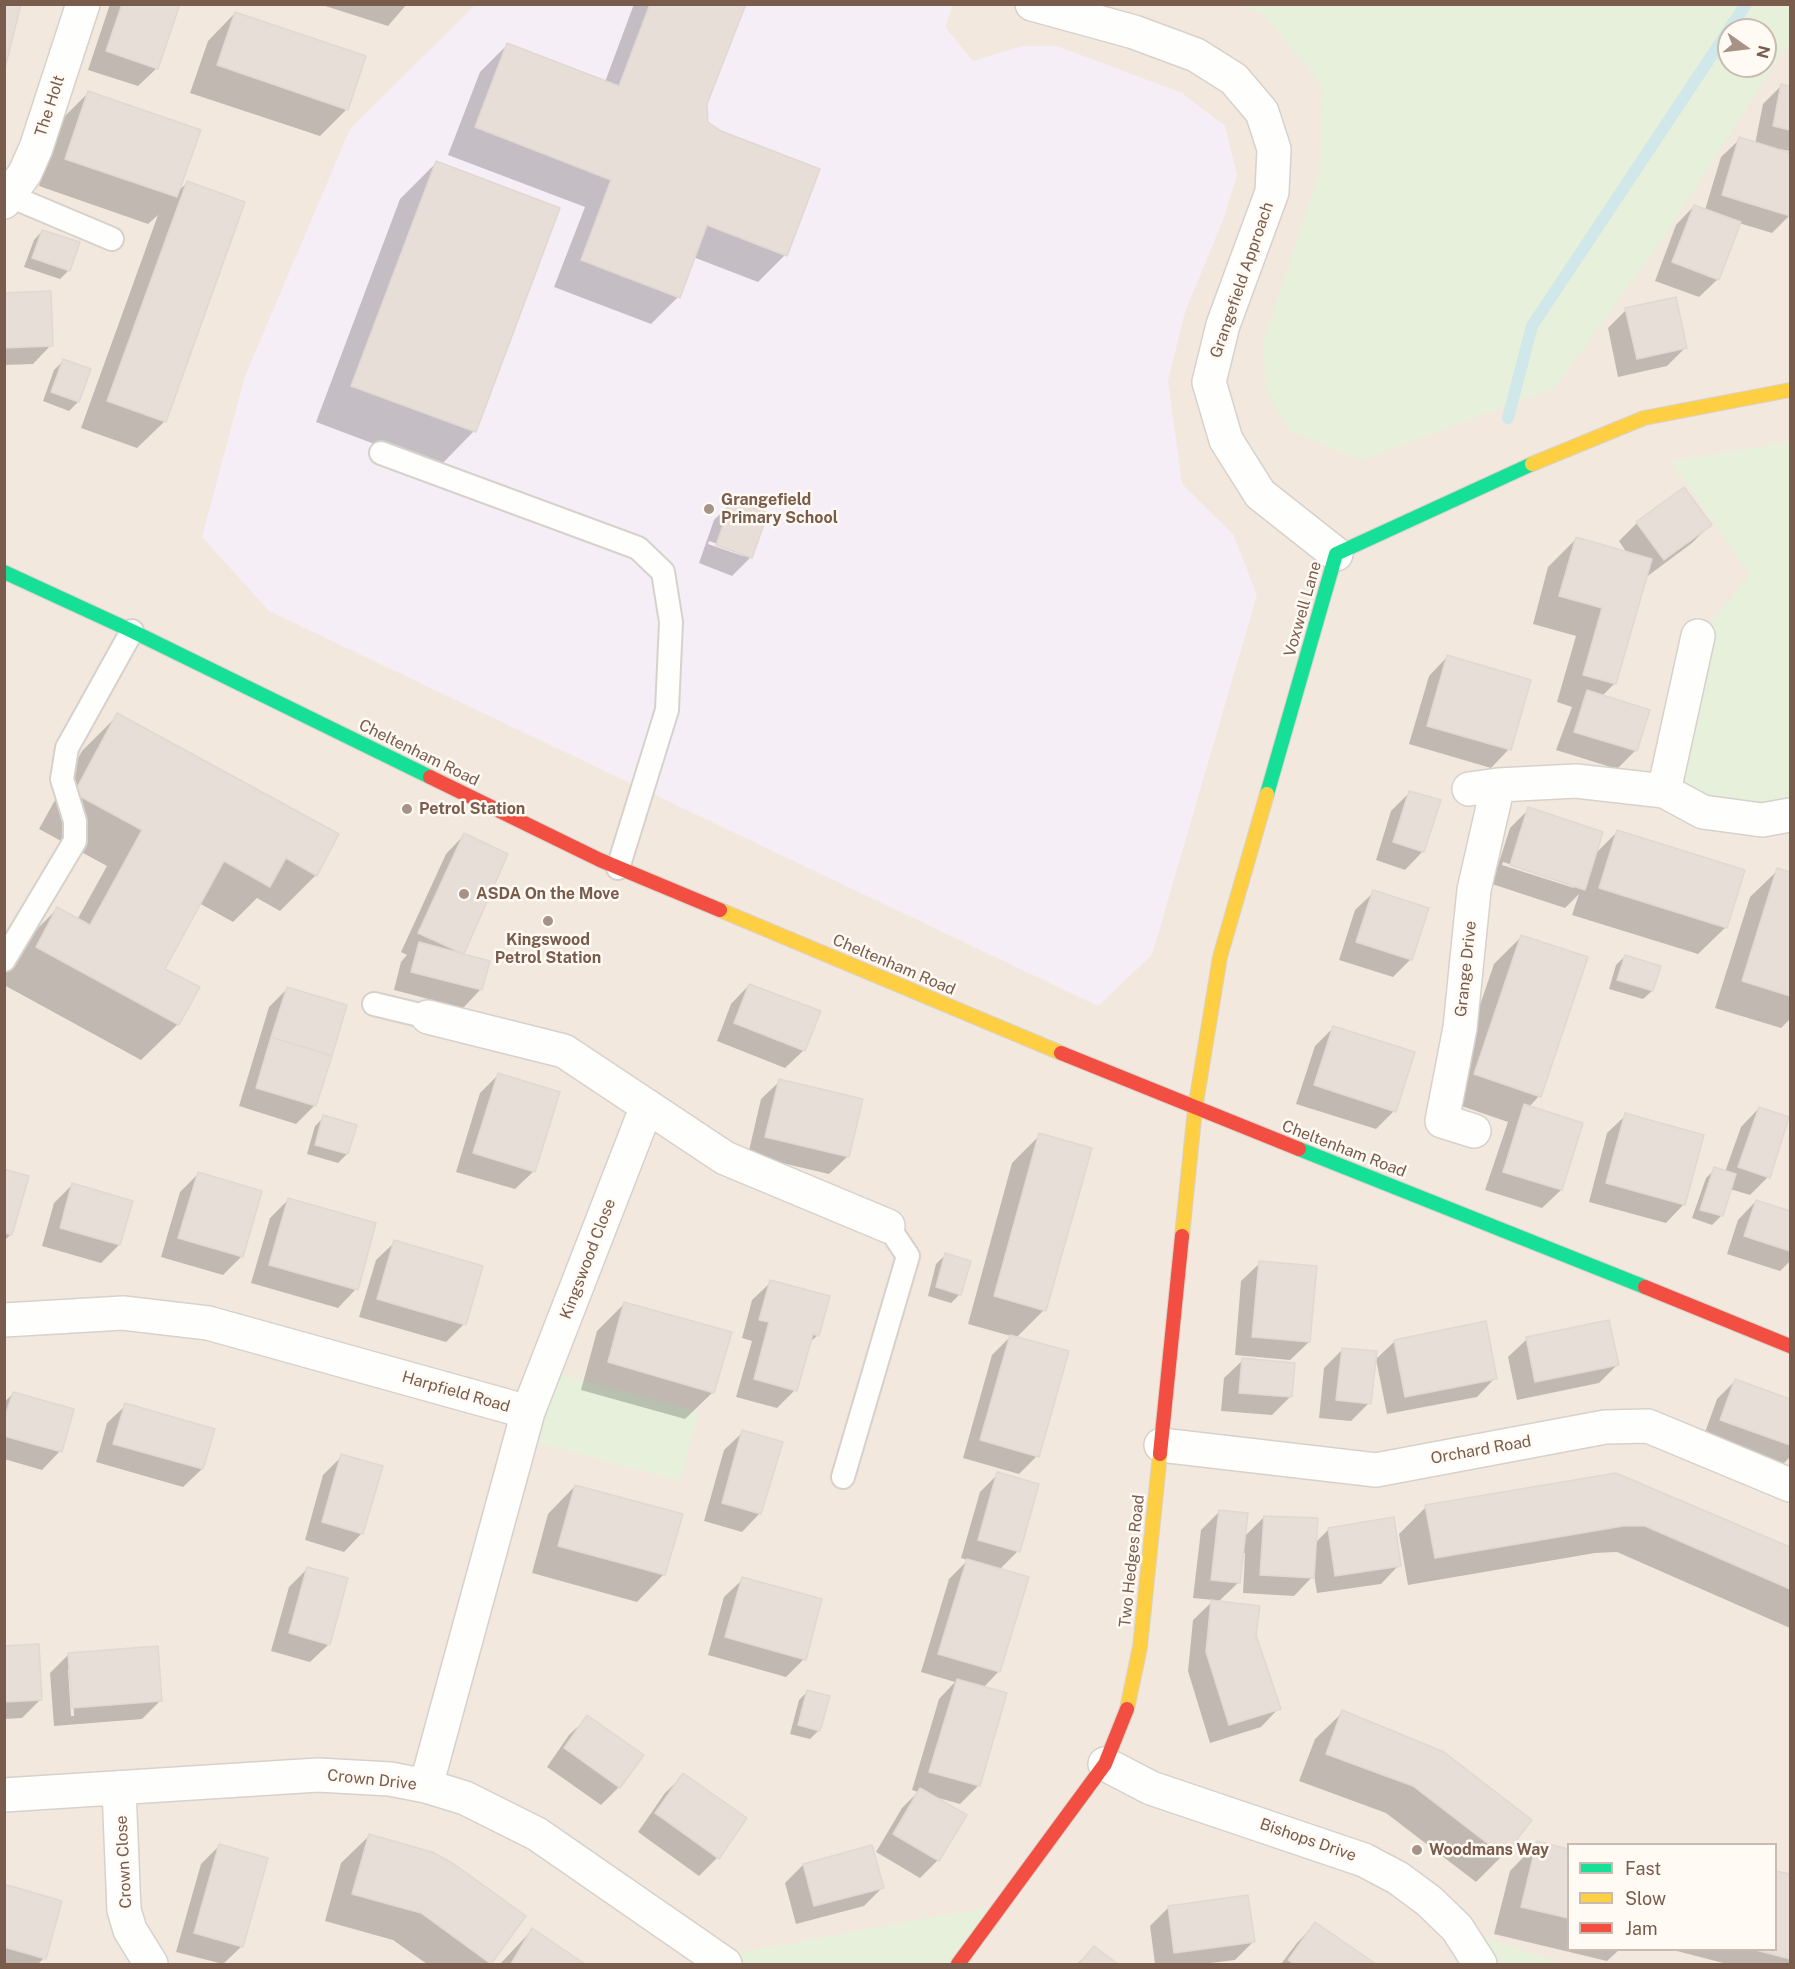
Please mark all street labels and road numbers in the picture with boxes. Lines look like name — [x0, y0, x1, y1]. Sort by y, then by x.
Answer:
street label: The Holt — [31, 73, 69, 139]
street label: Grangefield Approach — [1206, 200, 1278, 360]
street label: Voxwell Lane — [1280, 559, 1326, 659]
street label: Cheltenham Road — [356, 716, 482, 790]
street label: Grange Drive — [1451, 920, 1481, 1018]
street label: Cheltenham Road — [830, 930, 958, 1000]
street label: Cheltenham Road — [1279, 1116, 1409, 1182]
street label: Kingswood Close — [556, 1196, 620, 1322]
street label: Harpfield Road — [400, 1367, 512, 1417]
street label: Orchard Road — [1429, 1432, 1533, 1468]
street label: Two Hedges Road — [1115, 1494, 1149, 1628]
street label: Crown Drive — [326, 1766, 418, 1794]
street label: Crown Close — [112, 1815, 136, 1909]
street label: Bishops Drive — [1257, 1815, 1359, 1865]

